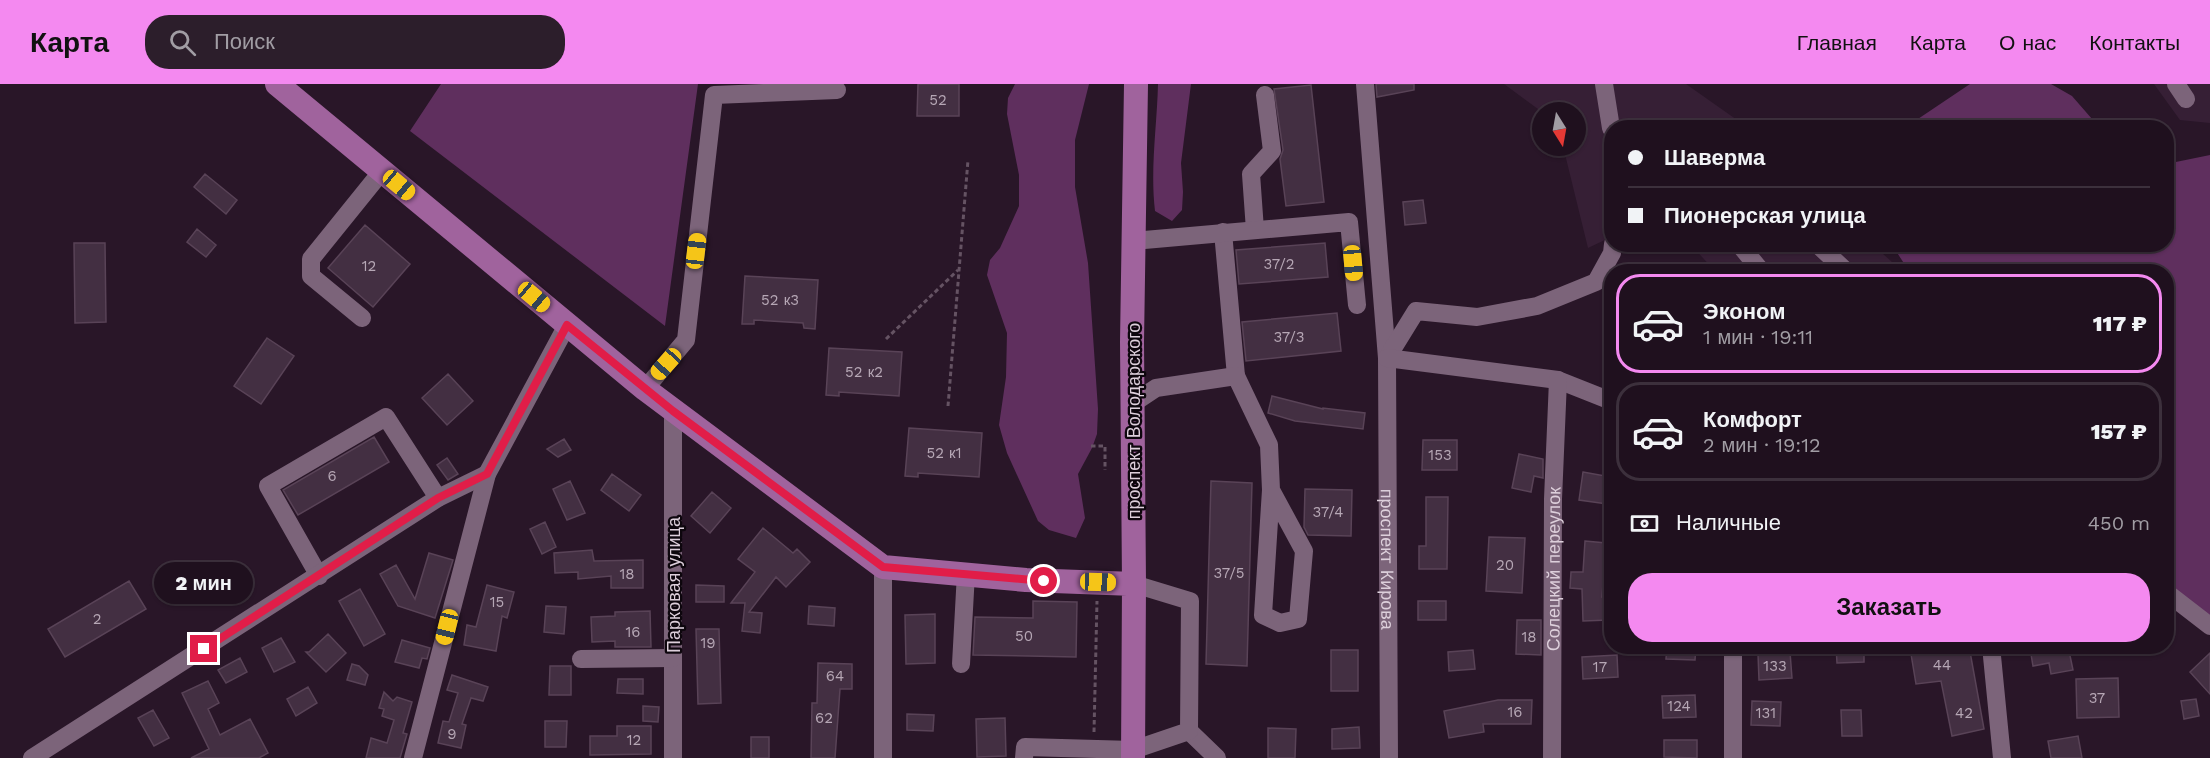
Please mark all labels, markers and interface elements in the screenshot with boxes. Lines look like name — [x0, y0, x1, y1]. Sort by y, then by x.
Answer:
search box — [145, 15, 565, 69]
text: Карта — [30, 26, 109, 59]
icon: search — [166, 26, 199, 59]
text: Поиск — [214, 29, 275, 54]
text: Главная — [1797, 30, 1877, 55]
text: Карта — [1910, 30, 1966, 55]
text: О нас — [1999, 30, 2056, 55]
text: Контакты — [2089, 30, 2180, 55]
house number: 52 — [929, 91, 947, 109]
north arrow — [1532, 102, 1586, 156]
map controls — [1532, 102, 1586, 156]
text: Шаверма — [1664, 145, 1765, 170]
car — [379, 167, 419, 203]
text: Пионерская улица — [1664, 203, 1866, 228]
car — [685, 232, 707, 270]
car — [1342, 244, 1364, 282]
house number: 37/2 — [1263, 255, 1295, 273]
house number: 12 — [362, 257, 376, 275]
car — [514, 279, 554, 315]
house number: 52 к3 — [761, 291, 799, 309]
icon: car — [1631, 297, 1685, 351]
text: Эконом — [1703, 299, 1786, 324]
text: 117 ₽ — [2093, 311, 2147, 336]
street label: проспект Володарского — [1123, 323, 1144, 519]
text: 1 мин · 19:11 — [1703, 325, 1813, 349]
house number: 37/3 — [1273, 328, 1305, 346]
car — [647, 345, 685, 383]
house number: 52 к2 — [845, 363, 883, 381]
icon: car — [1631, 405, 1685, 459]
text: Комфорт — [1703, 407, 1802, 432]
text: 157 ₽ — [2091, 419, 2147, 444]
text: 2 мин · 19:12 — [1703, 433, 1821, 457]
house number: 52 к1 — [926, 444, 962, 462]
house number: 153 — [1428, 446, 1452, 464]
house number: 6 — [327, 467, 337, 485]
street label: Солецкий переулок — [1542, 486, 1564, 651]
street label: проспект Кирова — [1377, 489, 1399, 631]
house number: 37/4 — [1313, 503, 1343, 521]
icon: cash — [1628, 507, 1661, 540]
text: Наличные — [1676, 510, 1781, 535]
text: 450 m — [2088, 511, 2150, 535]
street label: Парковая улица — [663, 516, 684, 653]
house number: 20 — [1496, 556, 1514, 574]
callout: 2 мин — [154, 562, 254, 604]
house number: 37/5 — [1214, 564, 1245, 582]
house number: 18 — [619, 565, 635, 583]
route start — [1030, 567, 1057, 594]
text: 2 мин — [175, 571, 232, 595]
car — [1080, 572, 1116, 592]
button: Заказать — [1628, 573, 2150, 642]
house number: 15 — [490, 593, 504, 611]
car — [434, 607, 460, 647]
house number: 2 — [93, 610, 101, 628]
house number: 16 — [626, 623, 640, 641]
house number: 50 — [1015, 627, 1033, 645]
house number: 18 — [1521, 628, 1537, 646]
house number: 19 — [700, 634, 716, 652]
route end — [190, 635, 217, 662]
house number: 44 — [1933, 656, 1951, 674]
house number: 133 — [1763, 657, 1787, 675]
house number: 17 — [1593, 658, 1607, 676]
house number: 64 — [826, 667, 844, 685]
house number: 37 — [2089, 689, 2105, 707]
house number: 124 — [1667, 697, 1691, 715]
house number: 16 — [1508, 703, 1522, 721]
house number: 131 — [1756, 704, 1776, 722]
house number: 42 — [1955, 704, 1973, 722]
house number: 62 — [815, 709, 833, 727]
house number: 9 — [447, 725, 457, 743]
house number: 12 — [627, 731, 641, 749]

